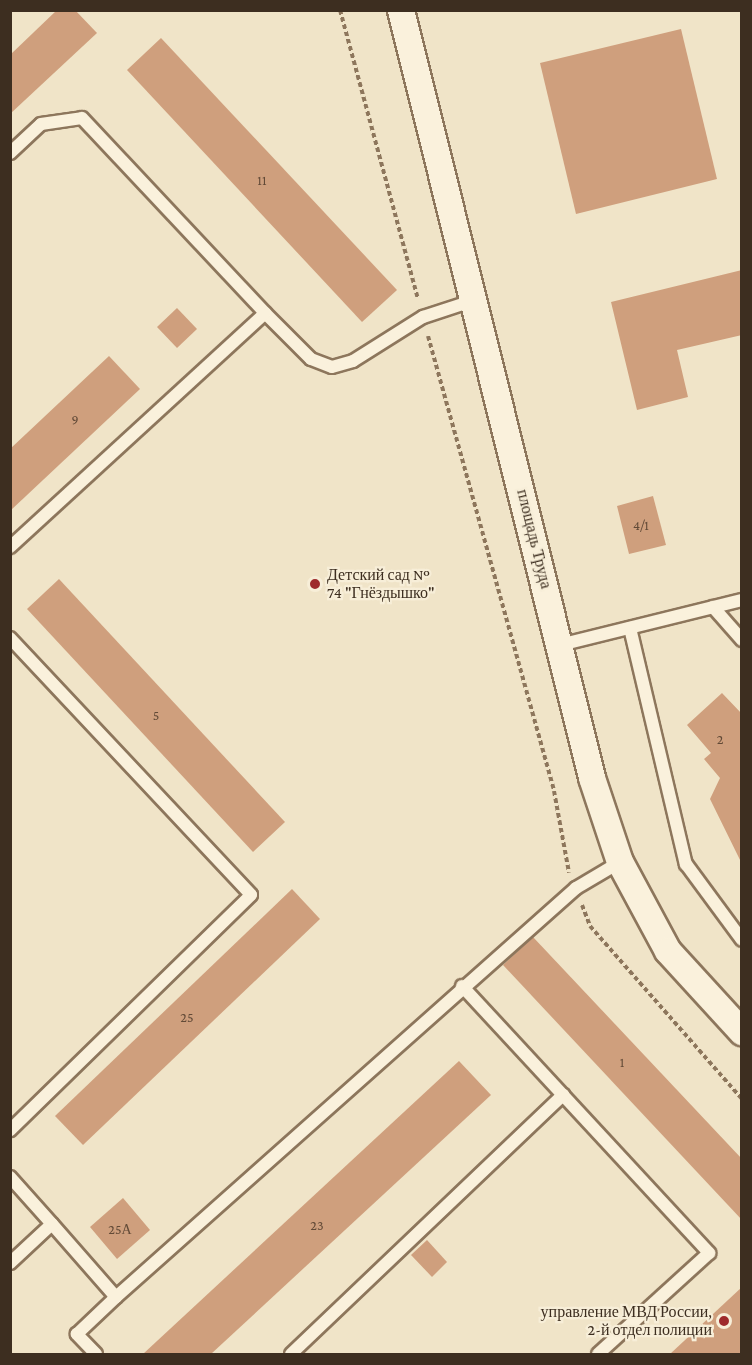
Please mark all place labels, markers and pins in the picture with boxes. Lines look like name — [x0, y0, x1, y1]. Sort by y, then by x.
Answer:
place label: Детский сад № 74 "Гнёздышко" — [327, 565, 435, 603]
marker: Детский сад № 74 "Гнёздышко" — [308, 577, 322, 591]
place label: управление МВД России, 2-й отдел полиции — [541, 1302, 712, 1340]
marker: управление МВД России, 2-й отдел полиции — [717, 1314, 731, 1328]

